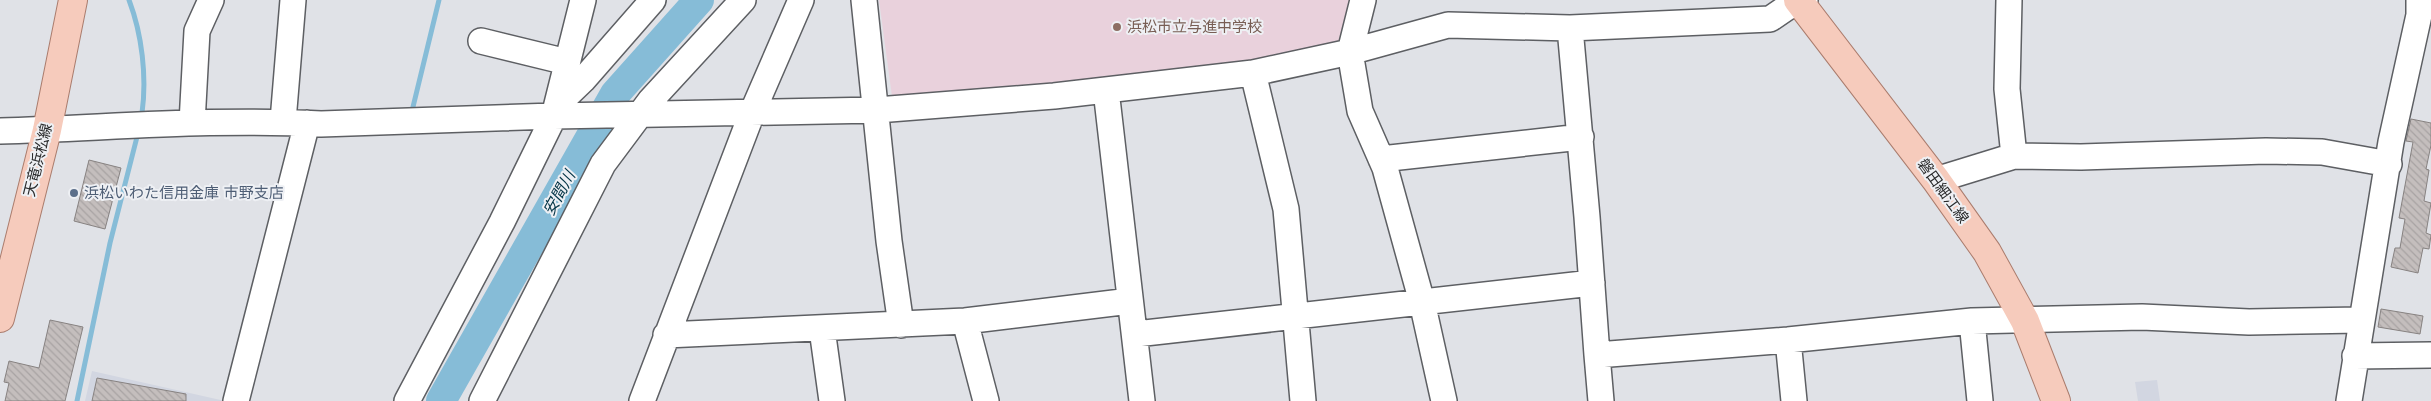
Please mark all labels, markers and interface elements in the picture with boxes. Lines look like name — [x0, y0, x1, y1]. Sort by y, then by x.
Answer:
place label: 浜松市立与進中学校 — [1127, 18, 1262, 36]
marker: 浜松市立与進中学校 — [1111, 21, 1123, 33]
street label: 天竜浜松線 — [20, 121, 56, 199]
street label: 磐田細江線 — [1914, 155, 1972, 227]
water label: 安間川 — [539, 166, 580, 219]
place label: 浜松いわた信用金庫 市野支店 — [84, 184, 284, 202]
marker: 浜松いわた信用金庫 市野支店 — [68, 187, 80, 199]

